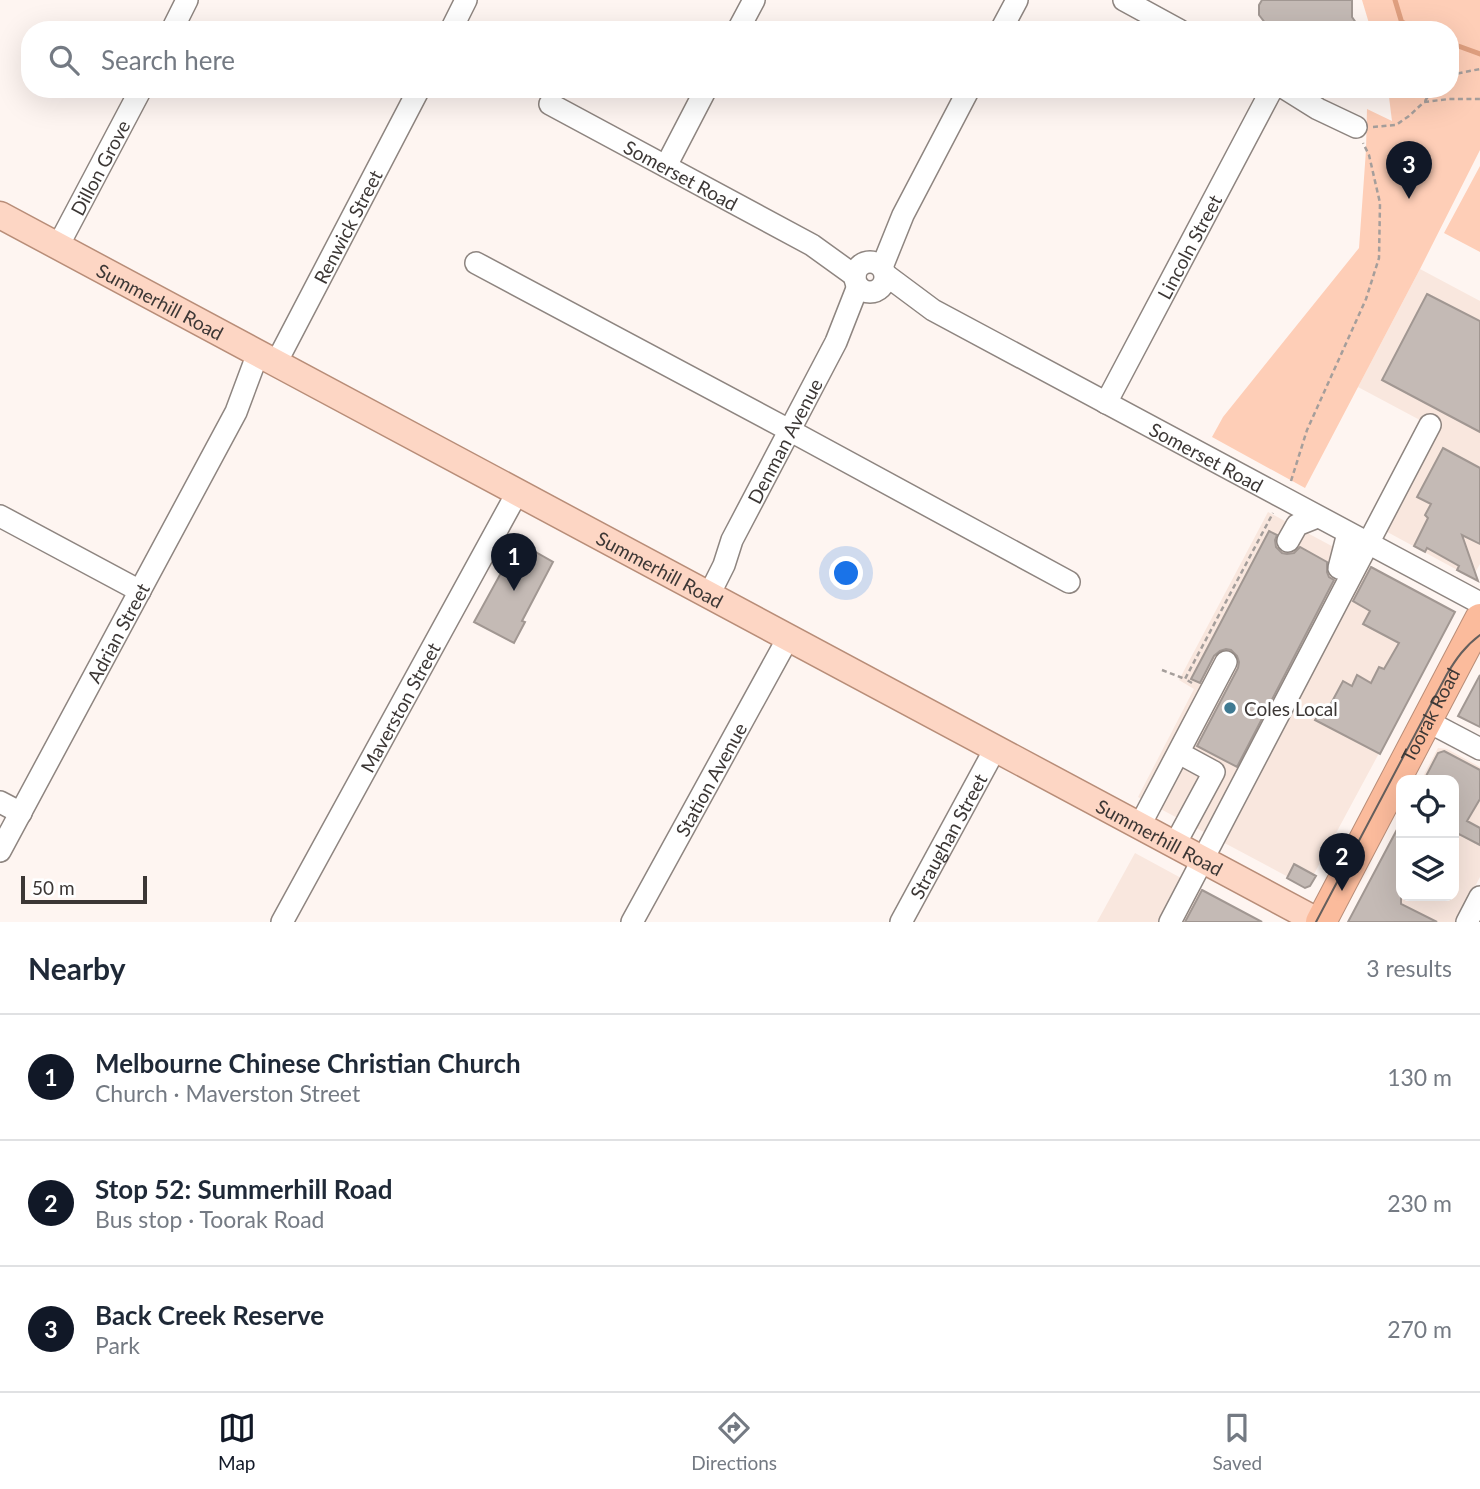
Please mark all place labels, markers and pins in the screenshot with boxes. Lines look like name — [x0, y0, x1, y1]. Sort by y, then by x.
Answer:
pin: 3 — [1386, 141, 1432, 199]
pin: 1 — [491, 533, 537, 591]
place label: Coles Local — [1244, 697, 1338, 720]
marker: Coles Local — [1222, 700, 1238, 716]
pin: 2 — [1319, 833, 1365, 891]

